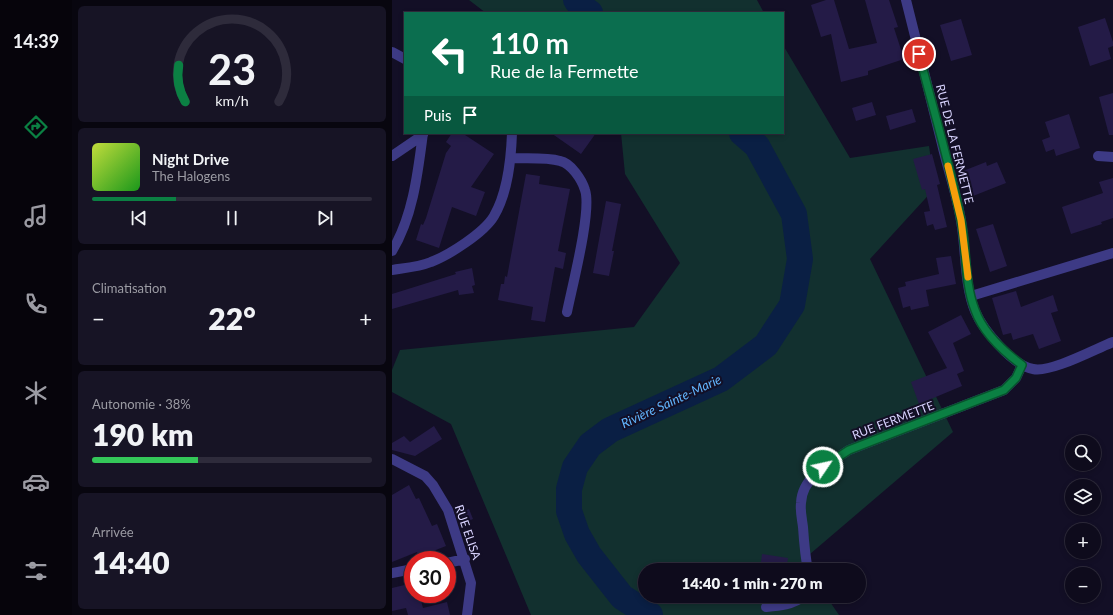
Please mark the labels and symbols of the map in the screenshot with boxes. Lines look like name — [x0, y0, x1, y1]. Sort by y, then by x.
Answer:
pin — [902, 37, 936, 71]
street label: RUE DE LA FERMETTE — [933, 83, 977, 205]
water label: Rivière Sainte-Marie — [618, 371, 724, 431]
street label: RUE FERMETTE — [850, 397, 936, 443]
position arrow — [802, 446, 844, 488]
street label: RUE ELISA — [452, 503, 485, 562]
speed limit sign: 30 — [404, 551, 456, 603]

